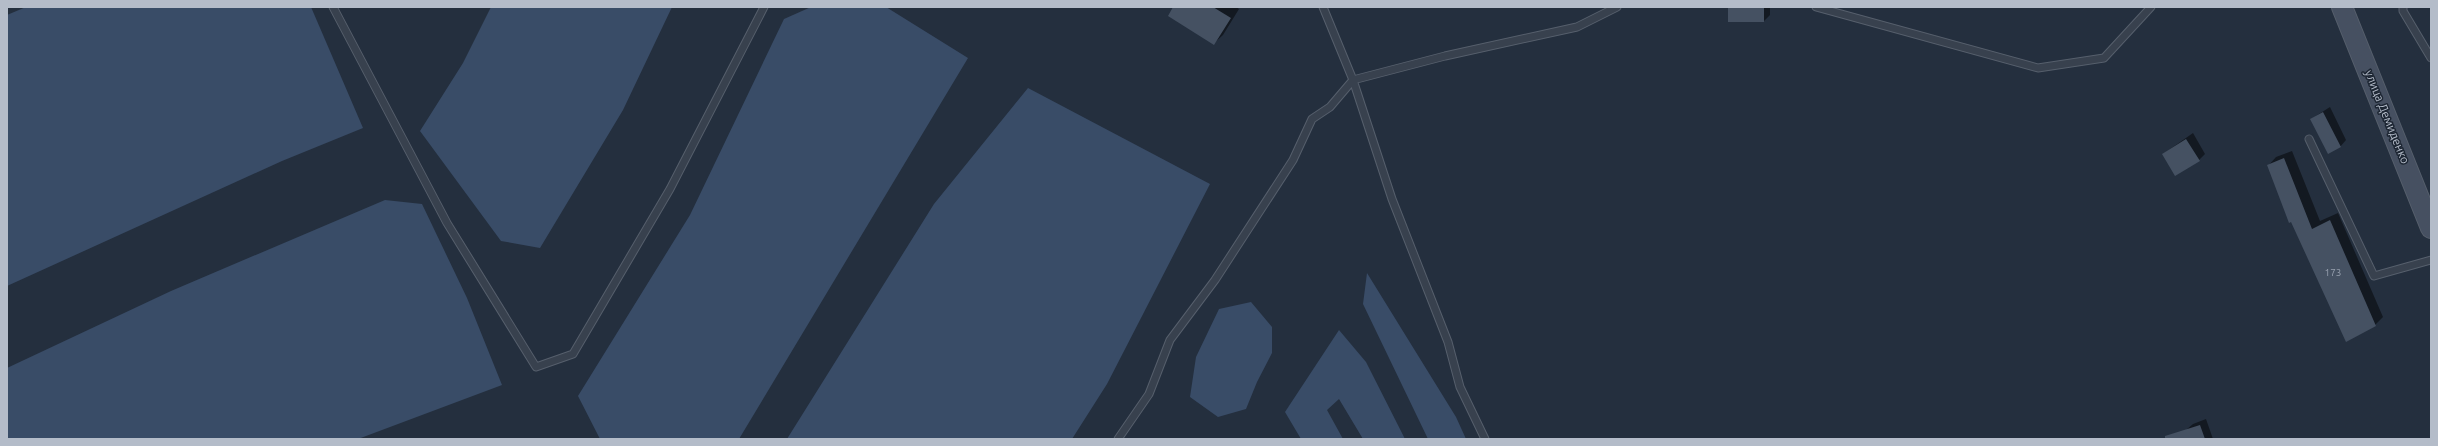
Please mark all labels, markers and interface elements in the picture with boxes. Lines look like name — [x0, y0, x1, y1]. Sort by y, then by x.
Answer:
street label: улица Демиденко — [2363, 68, 2412, 166]
house number: 173 — [2325, 267, 2341, 278]

